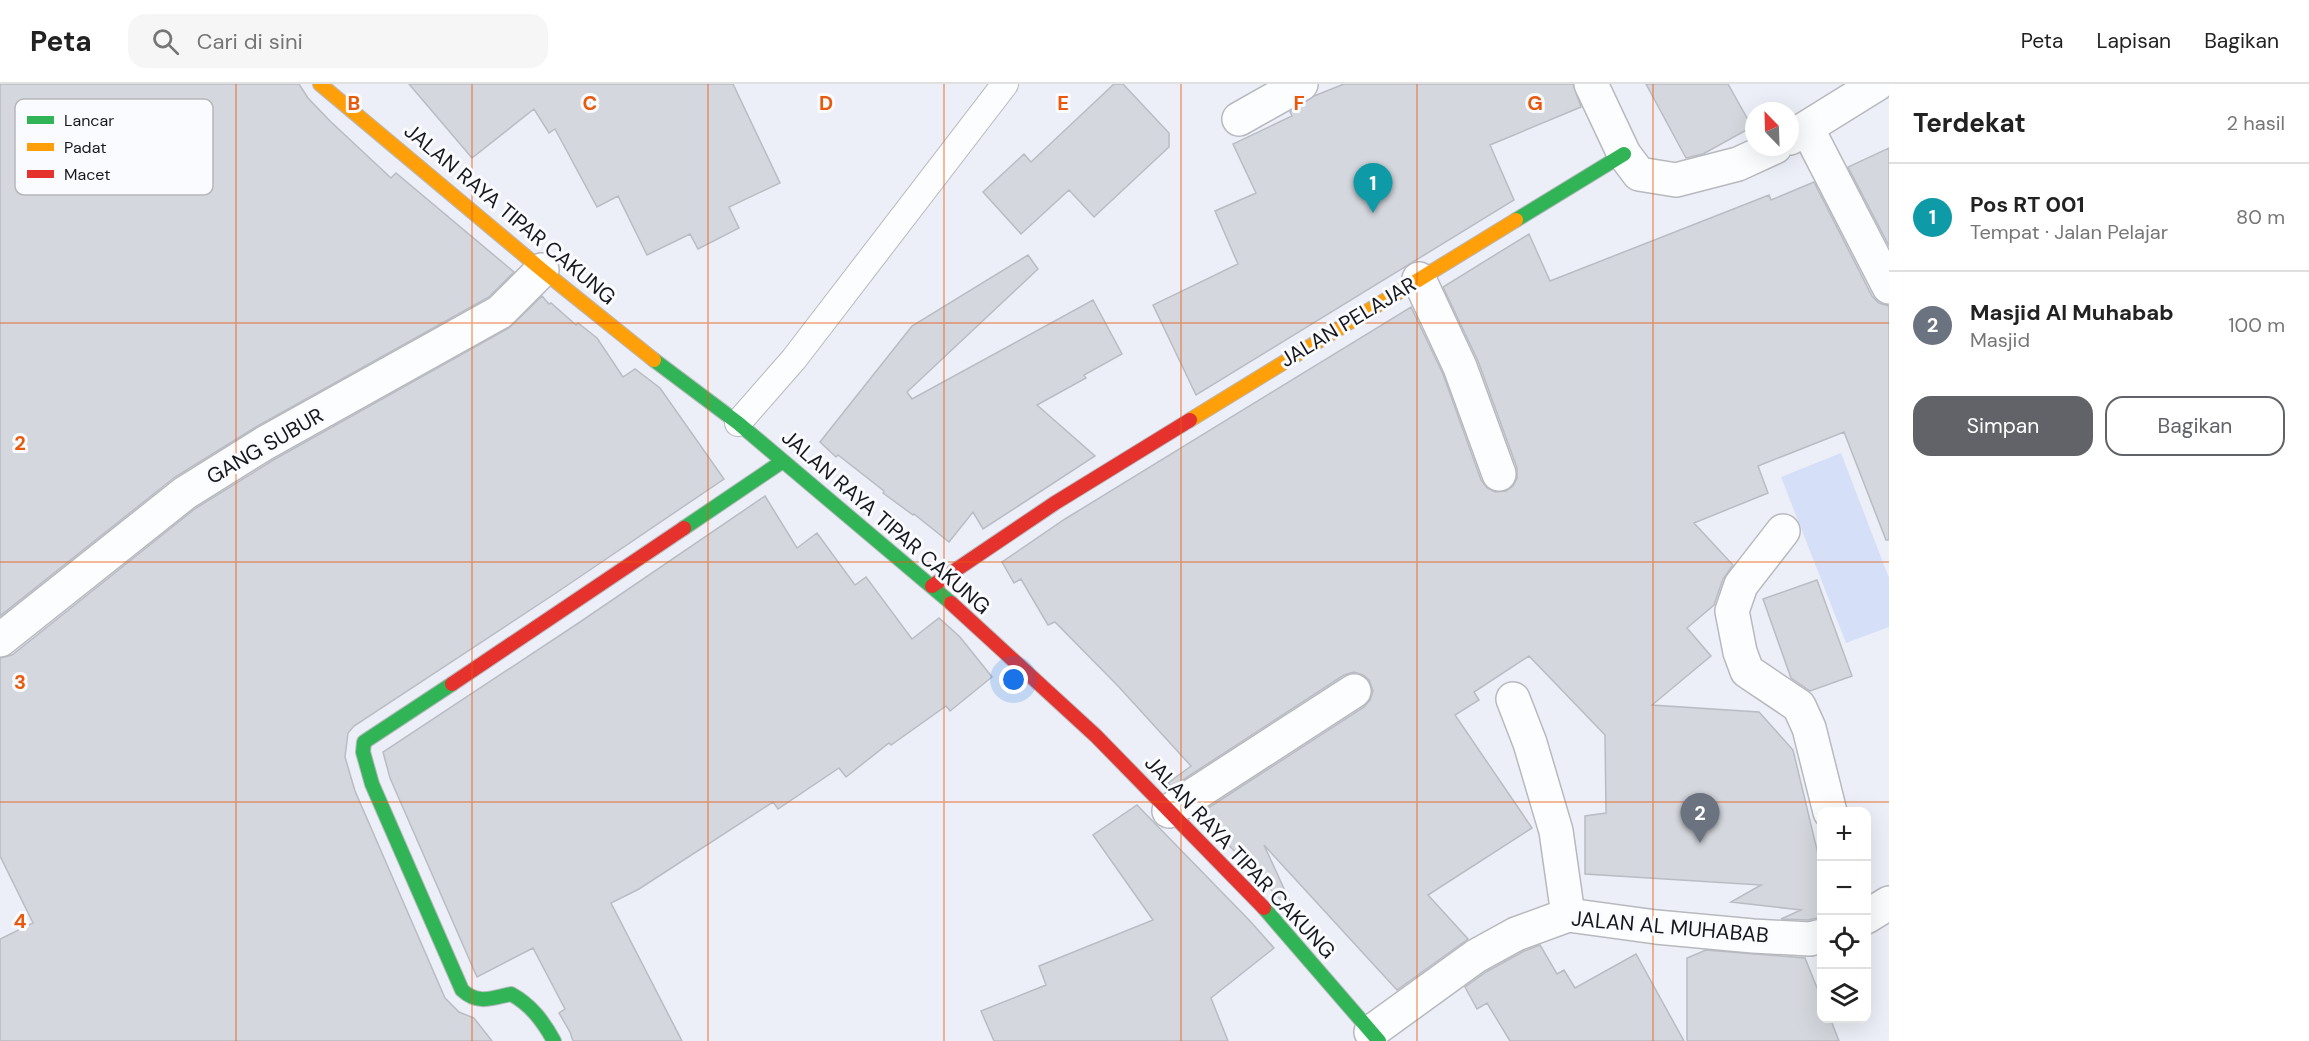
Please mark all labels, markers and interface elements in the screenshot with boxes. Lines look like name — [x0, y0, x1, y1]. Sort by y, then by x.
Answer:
search box — [128, 14, 548, 68]
text: Peta — [30, 23, 92, 60]
icon: search — [149, 25, 182, 58]
text: Cari di sini — [197, 27, 303, 56]
text: Peta — [2021, 27, 2063, 55]
text: Lapisan — [2096, 27, 2171, 55]
text: Bagikan — [2204, 27, 2279, 55]
text: B — [348, 90, 360, 116]
text: C — [583, 90, 597, 116]
text: D — [819, 90, 833, 116]
text: E — [1057, 90, 1069, 116]
text: F — [1293, 90, 1305, 116]
text: G — [1527, 90, 1543, 116]
legend — [15, 99, 213, 195]
north arrow — [1745, 102, 1799, 156]
text: Terdekat — [1913, 106, 2026, 140]
text: Lancar — [64, 110, 114, 131]
text: 2 hasil — [2226, 110, 2285, 136]
street label: JALAN RAYA TIPAR CAKUNG — [398, 117, 622, 311]
text: Padat — [64, 137, 106, 158]
text: Macet — [64, 164, 110, 185]
pin: 1 — [1354, 164, 1392, 213]
text: Pos RT 001 — [1970, 190, 2084, 219]
text: 1 — [1929, 204, 1936, 230]
text: 80 m — [2236, 204, 2285, 230]
text: Tempat · Jalan Pelajar — [1970, 219, 2168, 245]
street label: JALAN PELAJAR — [1275, 270, 1421, 374]
text: Masjid Al Muhabab — [1970, 298, 2174, 327]
text: 2 — [1927, 312, 1938, 338]
text: 100 m — [2228, 312, 2285, 338]
text: Masjid — [1970, 327, 2030, 353]
button: Simpan — [1913, 396, 2093, 456]
button: Bagikan — [2105, 396, 2285, 456]
street label: GANG SUBUR — [201, 401, 329, 491]
street label: JALAN RAYA TIPAR CAKUNG — [776, 423, 996, 621]
text: 2 — [14, 430, 26, 456]
your location — [999, 665, 1028, 694]
text: 3 — [14, 669, 26, 695]
street label: JALAN RAYA TIPAR CAKUNG — [1138, 749, 1342, 965]
pin: 2 — [1680, 794, 1720, 843]
map controls — [1817, 807, 1871, 1023]
button: + — [1817, 807, 1871, 861]
button: − — [1817, 861, 1871, 915]
street label: JALAN AL MUHABAB — [1570, 904, 1770, 950]
text: 4 — [14, 908, 27, 934]
button: locate — [1817, 915, 1871, 969]
button: layers — [1817, 969, 1871, 1023]

